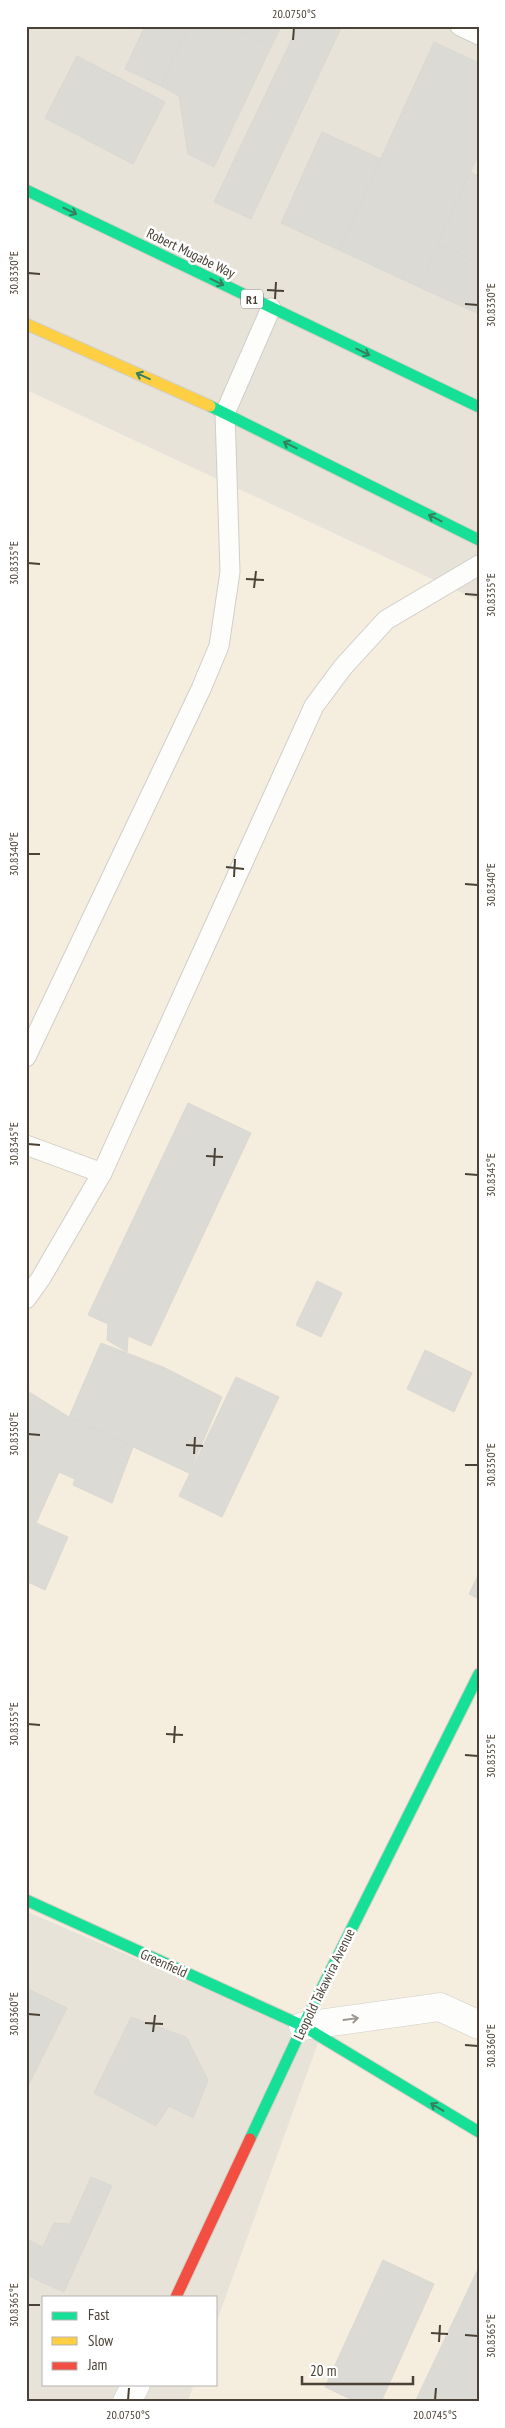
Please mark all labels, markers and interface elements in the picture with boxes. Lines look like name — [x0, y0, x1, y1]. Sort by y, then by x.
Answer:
text: 20.0750°S — [272, 6, 316, 21]
one-way arrow — [62, 207, 77, 216]
street label: Robert Mugabe Way — [144, 224, 239, 282]
text: 30.8330°E — [6, 251, 21, 295]
one-way arrow — [209, 277, 224, 287]
text: 30.8330°E — [483, 283, 498, 327]
road number: R1 — [241, 290, 263, 308]
one-way arrow — [355, 347, 370, 357]
one-way arrow — [136, 371, 151, 381]
one-way arrow — [283, 440, 298, 449]
one-way arrow — [428, 513, 443, 522]
text: 30.8335°E — [6, 541, 21, 585]
text: 30.8335°E — [483, 573, 498, 617]
text: 30.8340°E — [6, 832, 21, 876]
text: 30.8340°E — [483, 863, 498, 907]
text: 30.8345°E — [6, 1122, 21, 1166]
text: 30.8345°E — [483, 1153, 498, 1197]
text: 30.8350°E — [6, 1412, 21, 1456]
text: 30.8350°E — [483, 1443, 498, 1487]
text: 30.8355°E — [6, 1702, 21, 1746]
text: 30.8355°E — [483, 1734, 498, 1778]
street label: Leopold Takawira Avenue — [289, 1925, 359, 2043]
street label: Greenfield — [138, 1945, 190, 1981]
text: 30.8360°E — [6, 1992, 21, 2036]
one-way arrow — [342, 2014, 358, 2024]
text: 30.8360°E — [483, 2024, 498, 2068]
one-way arrow — [430, 2101, 444, 2111]
text: 30.8365°E — [6, 2283, 21, 2327]
legend — [42, 2296, 218, 2386]
text: Fast — [88, 2305, 109, 2324]
text: 30.8365°E — [483, 2314, 498, 2358]
text: Slow — [88, 2331, 113, 2350]
scale bar — [302, 2353, 414, 2385]
text: Jam — [87, 2355, 107, 2374]
text: 20 m — [310, 2361, 336, 2380]
text: 20.0750°S — [106, 2407, 150, 2422]
text: 20.0745°S — [413, 2407, 457, 2422]

